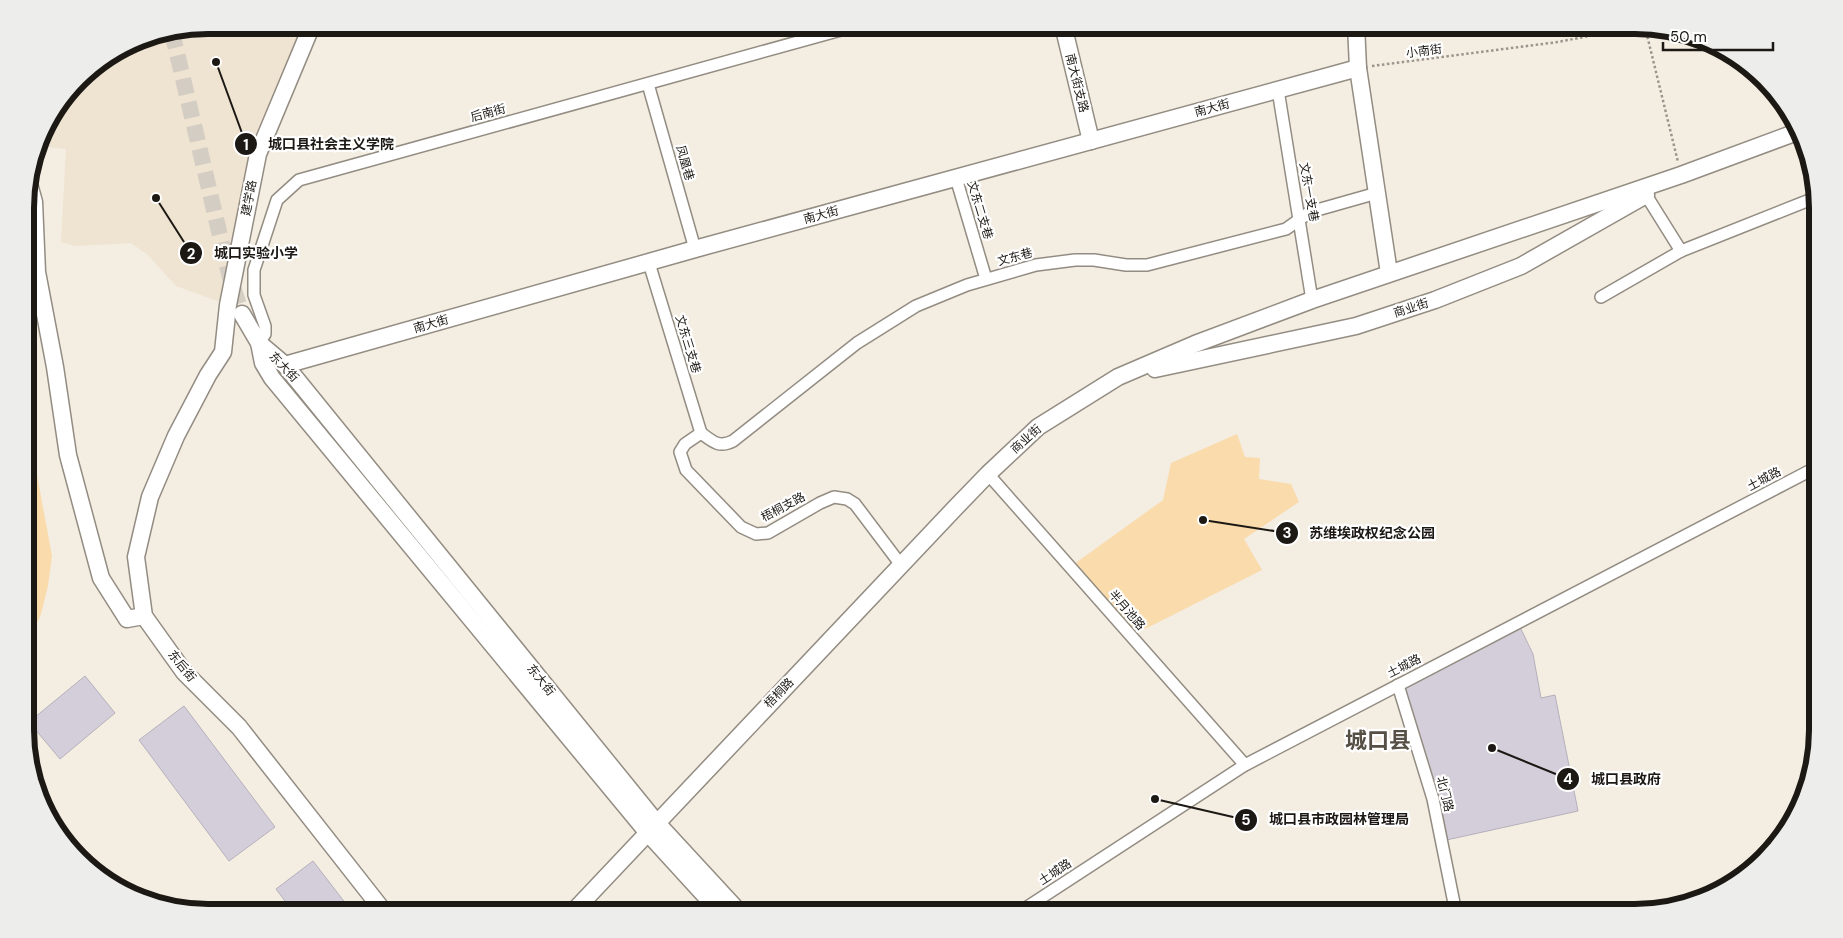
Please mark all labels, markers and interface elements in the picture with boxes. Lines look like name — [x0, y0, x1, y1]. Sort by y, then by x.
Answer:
scale bar — [1663, 20, 1773, 52]
text: 50 m — [1670, 27, 1707, 47]
street label: 小南街 — [1405, 41, 1443, 61]
street label: 南大街支路 — [1062, 52, 1092, 114]
street label: 南大街 — [1193, 96, 1231, 120]
street label: 后南街 — [469, 101, 507, 125]
callout: 城口县社会主义学院 — [233, 130, 404, 159]
text: 1 — [243, 135, 249, 155]
text: 城口县社会主义学院 — [268, 135, 394, 153]
street label: 凤凰巷 — [672, 143, 698, 183]
street label: 文东一支巷 — [1296, 161, 1322, 223]
street label: 建学路 — [238, 179, 260, 217]
street label: 文东二支巷 — [964, 179, 996, 241]
street label: 南大街 — [802, 203, 840, 227]
callout: 城口实验小学 — [179, 239, 308, 268]
text: 2 — [187, 244, 196, 264]
text: 城口实验小学 — [214, 244, 298, 262]
street label: 文东巷 — [996, 245, 1034, 269]
street label: 商业街 — [1391, 295, 1431, 321]
street label: 南大街 — [411, 311, 451, 337]
street label: 文东三支巷 — [672, 313, 704, 375]
street label: 东大街 — [266, 348, 302, 386]
street label: 商业街 — [1007, 421, 1045, 457]
street label: 土城路 — [1744, 463, 1784, 495]
street label: 梧桐支路 — [758, 489, 808, 525]
callout: 苏维埃政权纪念公园 — [1274, 518, 1445, 547]
text: 3 — [1282, 523, 1292, 543]
text: 苏维埃政权纪念公园 — [1309, 524, 1435, 542]
street label: 半月池路 — [1105, 587, 1149, 633]
street label: 东后街 — [164, 647, 200, 685]
street label: 土城路 — [1384, 651, 1424, 681]
street label: 东大街 — [523, 661, 559, 699]
street label: 梧桐路 — [761, 674, 797, 712]
district label: 城口县 — [1345, 726, 1411, 755]
callout: 城口县政府 — [1556, 765, 1671, 794]
text: 4 — [1563, 769, 1573, 789]
text: 城口县政府 — [1591, 770, 1661, 788]
street label: 北门路 — [1433, 775, 1457, 813]
callout: 城口县市政园林管理局 — [1234, 805, 1419, 834]
text: 5 — [1241, 810, 1251, 830]
text: 城口县市政园林管理局 — [1269, 810, 1409, 828]
street label: 土城路 — [1036, 855, 1074, 889]

